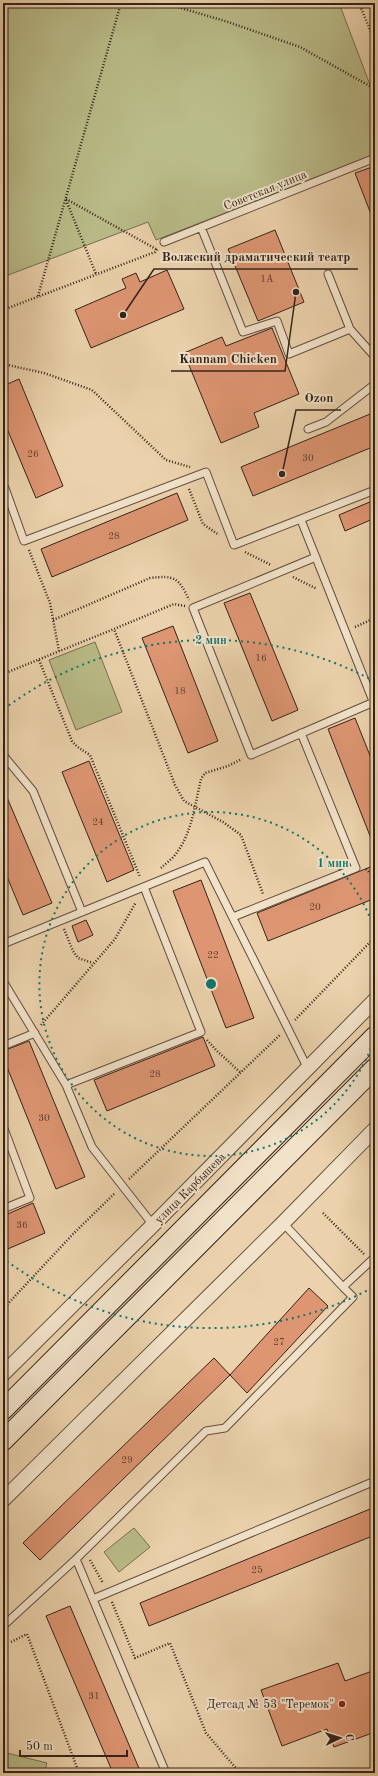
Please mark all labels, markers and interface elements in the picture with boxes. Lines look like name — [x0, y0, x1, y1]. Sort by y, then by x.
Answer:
street label: Советская улица — [222, 169, 309, 213]
callout: Волжский драматический театр — [154, 244, 358, 269]
text: Волжский драматический театр — [162, 251, 350, 264]
house number: 1А — [260, 274, 274, 284]
callout: Kannam Chicken — [171, 346, 285, 371]
text: Kannam Chicken — [179, 353, 277, 366]
callout: Ozon — [296, 385, 341, 410]
text: Ozon — [304, 392, 334, 405]
house number: 26 — [27, 449, 39, 459]
house number: 30 — [302, 453, 314, 463]
house number: 28 — [108, 531, 120, 541]
text: 2 мин — [195, 635, 227, 647]
house number: 16 — [255, 653, 267, 663]
house number: 18 — [174, 686, 186, 696]
house number: 24 — [92, 817, 104, 827]
text: 1 мин — [317, 858, 349, 870]
house number: 20 — [309, 902, 321, 912]
house number: 22 — [207, 950, 219, 960]
centre of rings — [204, 977, 218, 991]
house number: 28 — [149, 1069, 161, 1079]
house number: 30 — [38, 1113, 50, 1123]
street label: улица Карбышева — [153, 1151, 228, 1226]
house number: 36 — [16, 1220, 28, 1230]
house number: 27 — [273, 1337, 285, 1347]
house number: 29 — [121, 1455, 133, 1465]
house number: 25 — [251, 1565, 263, 1575]
house number: 31 — [88, 1691, 100, 1701]
place label: Детсад № 53 "Теремок" — [207, 1698, 334, 1711]
marker: Детсад № 53 "Теремок" — [337, 1699, 347, 1709]
north arrow — [320, 1718, 360, 1758]
scale bar — [20, 1732, 127, 1758]
text: С — [343, 1733, 354, 1741]
text: 50 m — [26, 1740, 53, 1753]

